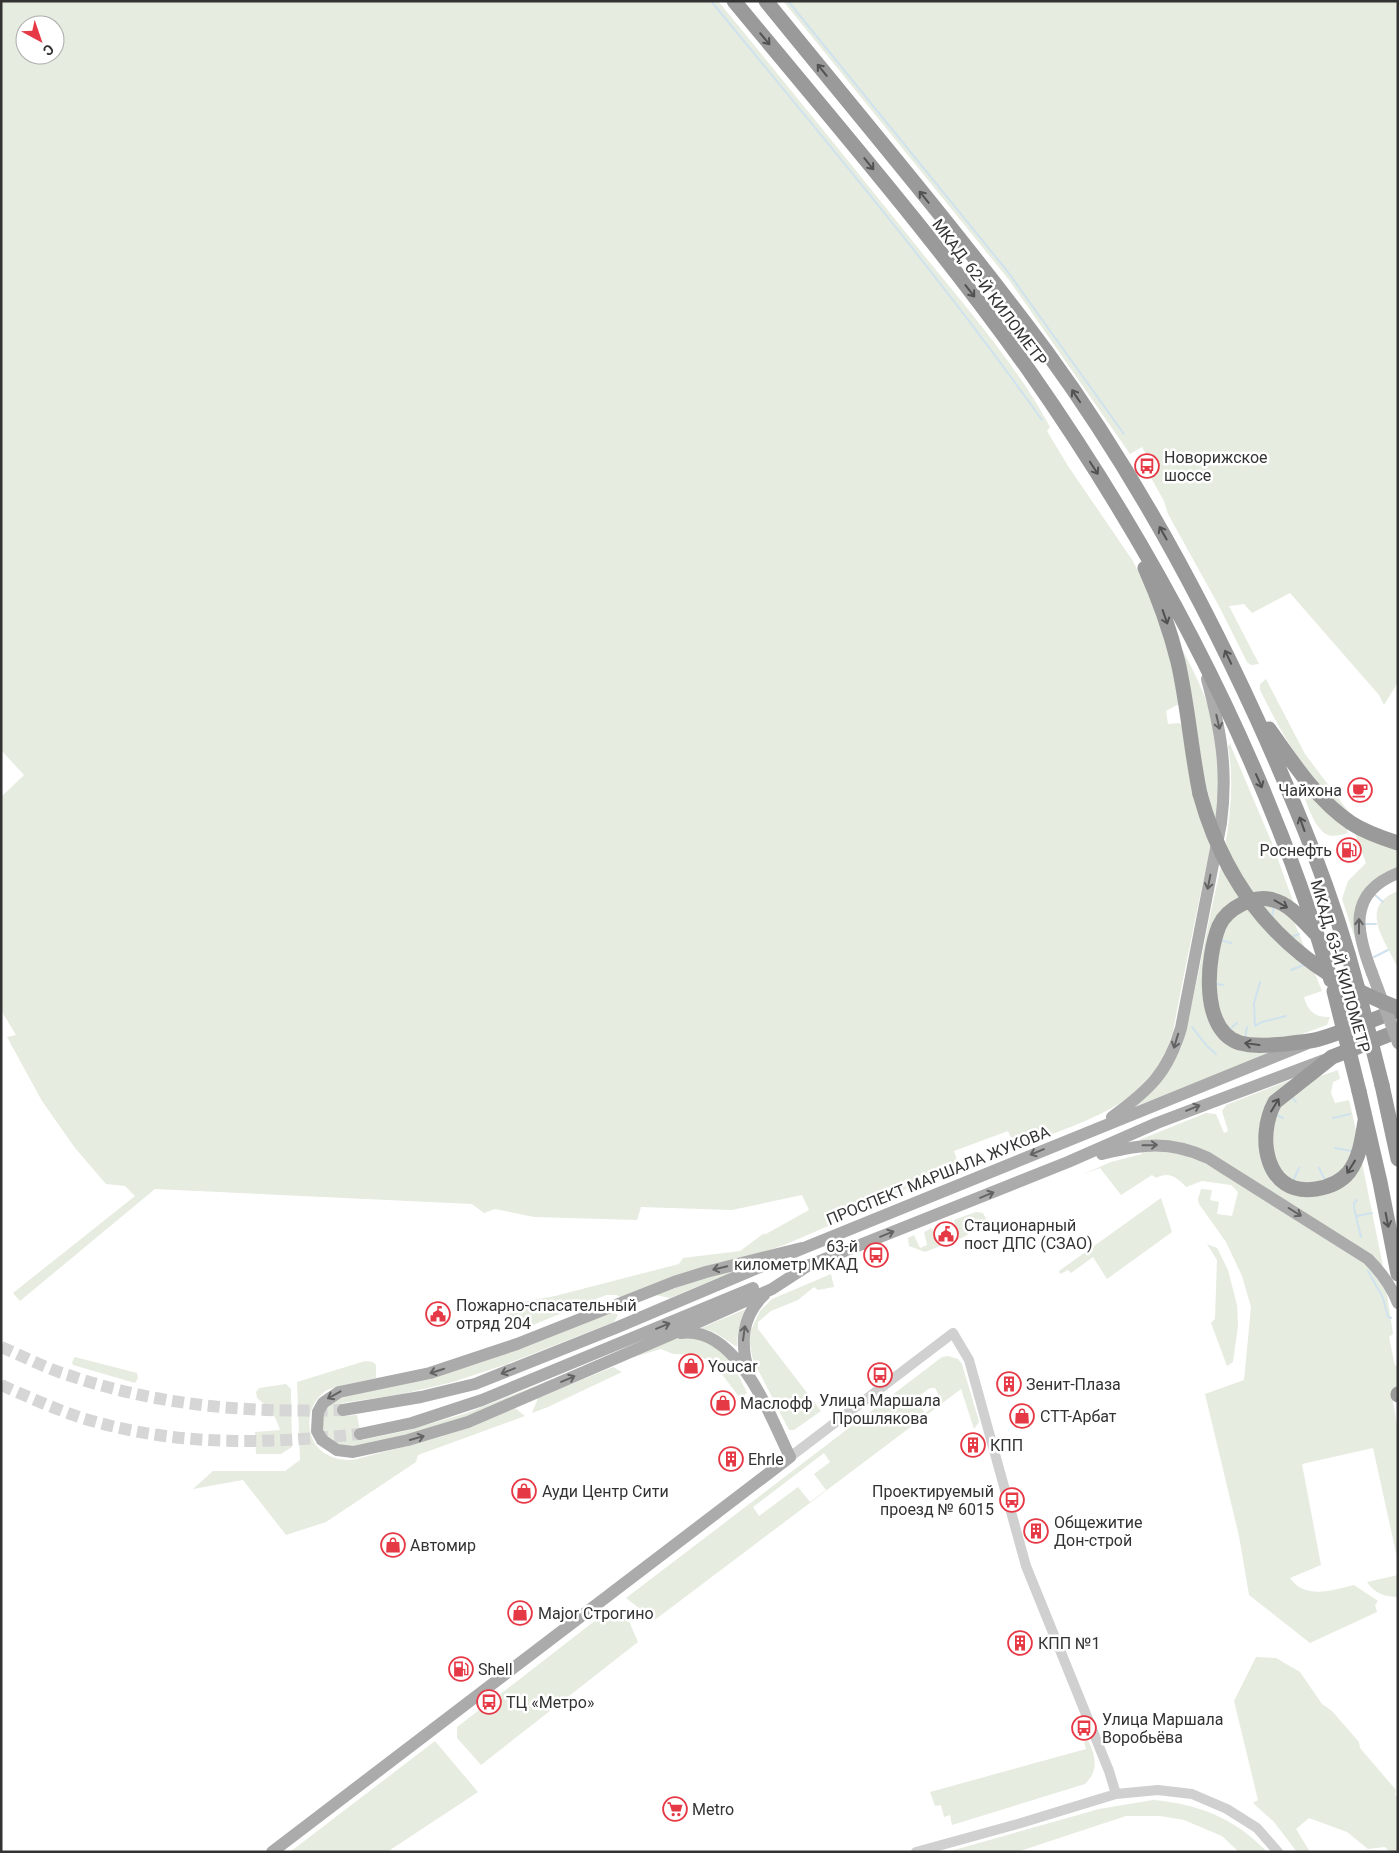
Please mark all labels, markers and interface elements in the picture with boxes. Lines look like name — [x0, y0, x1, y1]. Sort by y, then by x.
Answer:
north arrow — [15, 15, 65, 65]
one-way arrow — [760, 32, 771, 45]
text: С — [40, 41, 57, 59]
one-way arrow — [817, 64, 828, 77]
one-way arrow — [863, 157, 874, 170]
one-way arrow — [919, 191, 930, 204]
street label: МКАД, 62-Й КИЛОМЕТР — [928, 215, 1051, 369]
one-way arrow — [965, 284, 976, 297]
one-way arrow — [1071, 389, 1081, 403]
place label: Новорижское шоссе — [1164, 448, 1268, 485]
bus stop icon: Новорижское шоссе — [1134, 453, 1160, 479]
one-way arrow — [1089, 461, 1099, 475]
one-way arrow — [1158, 525, 1168, 540]
one-way arrow — [1161, 608, 1170, 624]
one-way arrow — [1222, 649, 1232, 664]
one-way arrow — [1214, 713, 1223, 729]
one-way arrow — [1255, 773, 1265, 788]
cafe icon: Чайхона — [1347, 777, 1373, 803]
place label: Чайхона — [1278, 781, 1342, 800]
one-way arrow — [1297, 816, 1306, 832]
fuel station icon: Роснефть — [1336, 837, 1362, 863]
place label: Роснефть — [1259, 841, 1332, 860]
one-way arrow — [1204, 874, 1214, 890]
street label: МКАД, 63-Й КИЛОМЕТР — [1307, 878, 1374, 1055]
one-way arrow — [1273, 899, 1288, 909]
one-way arrow — [1354, 919, 1364, 935]
one-way arrow — [1171, 1033, 1181, 1049]
one-way arrow — [1244, 1039, 1260, 1049]
one-way arrow — [1269, 1098, 1280, 1112]
one-way arrow — [1185, 1103, 1200, 1113]
street label: ПРОСПЕКТ МАРШАЛА ЖУКОВА — [824, 1122, 1053, 1229]
one-way arrow — [1141, 1140, 1157, 1150]
one-way arrow — [1030, 1148, 1045, 1158]
one-way arrow — [1346, 1160, 1356, 1174]
one-way arrow — [979, 1189, 994, 1198]
one-way arrow — [1287, 1207, 1301, 1217]
one-way arrow — [1383, 1212, 1393, 1228]
place label: Стационарный пост ДПС (СЗАО) — [964, 1216, 1093, 1253]
public building icon: Стационарный пост ДПС (СЗАО) — [933, 1221, 959, 1247]
one-way arrow — [879, 1229, 894, 1239]
place label: 63-й километр МКАД — [734, 1237, 858, 1274]
bus stop icon: 63-й километр МКАД — [863, 1242, 889, 1268]
one-way arrow — [713, 1264, 729, 1274]
place label: Пожарно-спасательный отряд 204 — [456, 1296, 637, 1333]
public building icon: Пожарно-спасательный отряд 204 — [425, 1301, 451, 1327]
one-way arrow — [655, 1320, 670, 1329]
one-way arrow — [739, 1325, 749, 1341]
shop icon: Youcar — [678, 1353, 704, 1379]
place label: Youcar — [708, 1357, 758, 1376]
bus stop icon: Улица Маршала Прошлякова — [867, 1362, 893, 1388]
one-way arrow — [430, 1367, 446, 1376]
one-way arrow — [501, 1367, 516, 1376]
building icon: Зенит-Плаза — [996, 1371, 1022, 1397]
one-way arrow — [560, 1374, 575, 1384]
place label: Зенит-Плаза — [1026, 1375, 1121, 1394]
shop icon: Маслофф — [710, 1390, 736, 1416]
one-way arrow — [328, 1391, 342, 1401]
place label: Улица Маршала Прошлякова — [819, 1391, 941, 1428]
place label: Маслофф — [740, 1394, 813, 1413]
shop icon: СТТ-Арбат — [1009, 1403, 1035, 1429]
place label: СТТ-Арбат — [1040, 1407, 1117, 1426]
one-way arrow — [408, 1432, 424, 1442]
building icon: КПП — [960, 1432, 986, 1458]
place label: КПП — [990, 1436, 1023, 1455]
building icon: Ehrle — [718, 1446, 744, 1472]
place label: Ehrle — [748, 1450, 784, 1469]
shop icon: Ауди Центр Сити — [511, 1478, 537, 1504]
place label: Ауди Центр Сити — [542, 1482, 669, 1501]
place label: Проектируемый проезд № 6015 — [872, 1482, 994, 1519]
bus stop icon: Проектируемый проезд № 6015 — [999, 1487, 1025, 1513]
place label: Общежитие Дон-строй — [1054, 1513, 1142, 1550]
building icon: Общежитие Дон-строй — [1023, 1518, 1049, 1544]
shop icon: Автомир — [380, 1532, 406, 1558]
place label: Автомир — [410, 1536, 476, 1555]
shop icon: Major Строгино — [507, 1600, 533, 1626]
place label: Major Строгино — [538, 1604, 654, 1623]
building icon: КПП №1 — [1007, 1630, 1033, 1656]
place label: КПП №1 — [1038, 1634, 1101, 1653]
fuel station icon: Shell — [448, 1656, 474, 1682]
place label: Shell — [478, 1660, 513, 1679]
bus stop icon: ТЦ «Метро» — [476, 1689, 502, 1715]
place label: ТЦ «Метро» — [506, 1693, 594, 1712]
place label: Улица Маршала Воробьёва — [1102, 1710, 1223, 1747]
bus stop icon: Улица Маршала Воробьёва — [1071, 1715, 1097, 1741]
supermarket icon: Metro — [662, 1796, 688, 1822]
place label: Metro — [692, 1800, 734, 1819]

